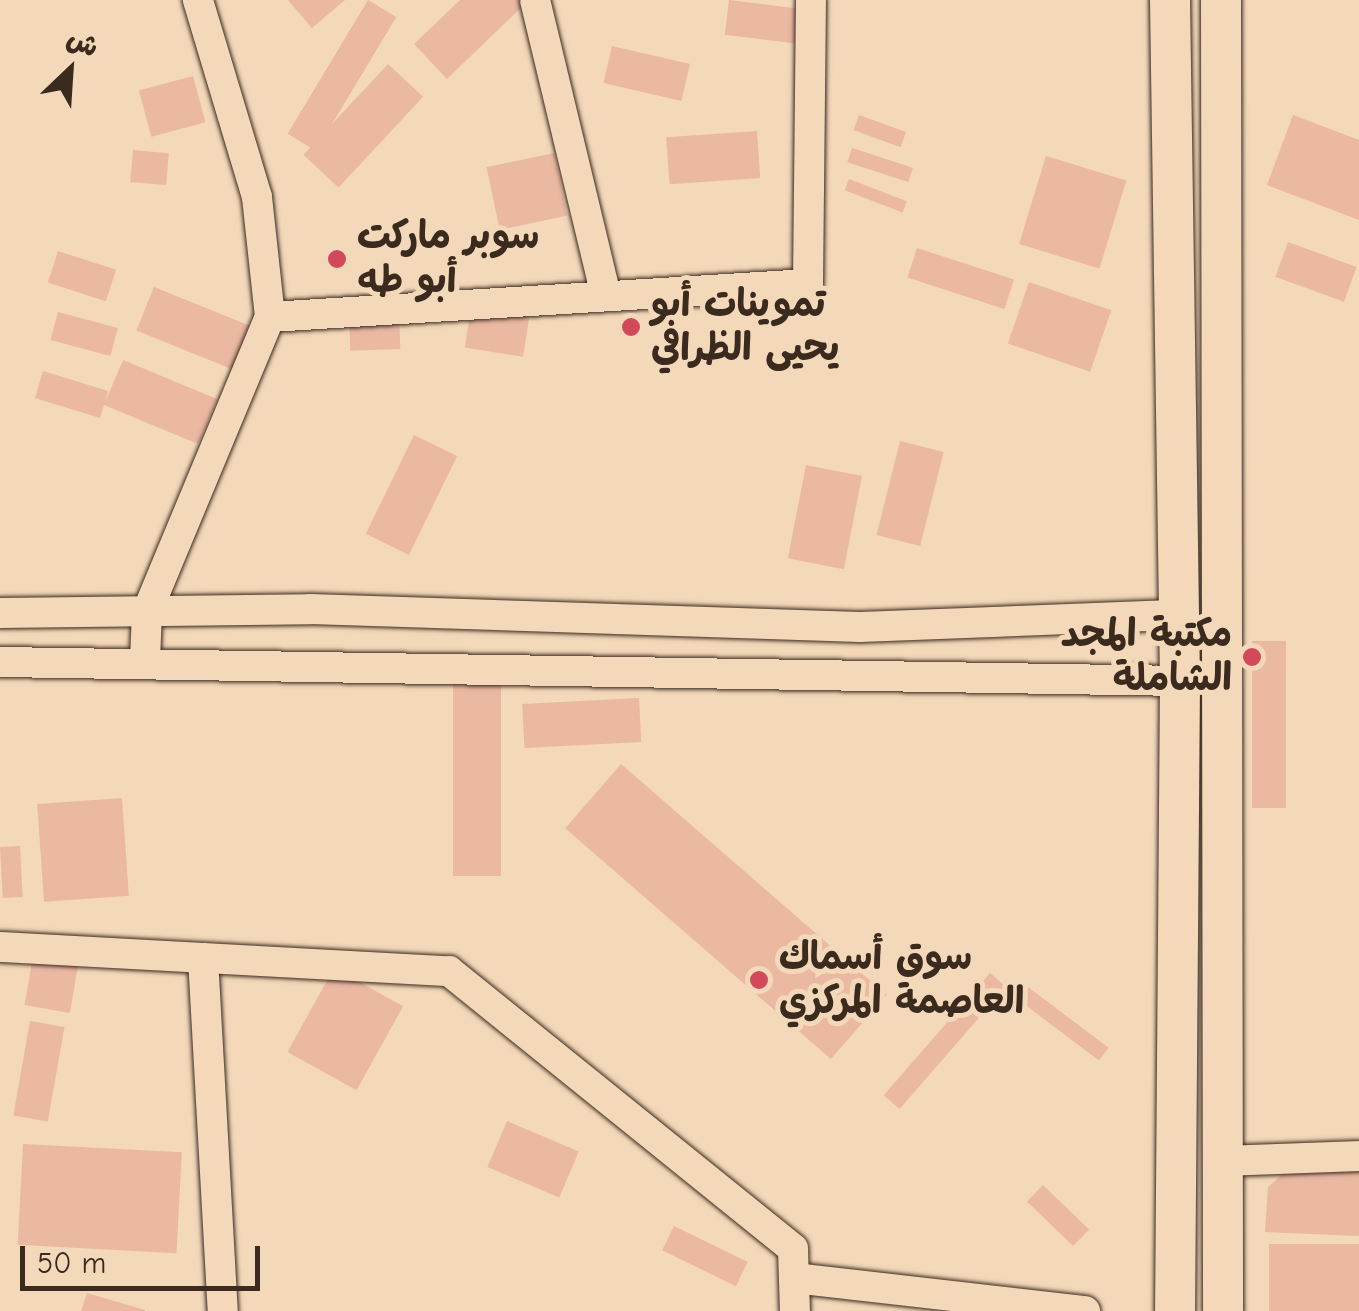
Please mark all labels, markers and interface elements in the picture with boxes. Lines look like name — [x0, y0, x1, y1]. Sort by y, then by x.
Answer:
north arrow — [20, 20, 120, 120]
text: ش — [62, 22, 103, 64]
place label: سوبر ماركت أبو طه — [357, 214, 540, 304]
marker: سوبر ماركت أبو طه — [326, 248, 348, 270]
place label: تموينات أبو يحيى الظرافي — [651, 282, 839, 372]
marker: تموينات أبو يحيى الظرافي — [620, 316, 642, 338]
place label: مكتبة المجد الشاملة — [1061, 612, 1232, 702]
marker: مكتبة المجد الشاملة — [1241, 646, 1263, 668]
place label: سوق أسماك العاصمة المركزي — [779, 935, 1024, 1024]
marker: سوق أسماك العاصمة المركزي — [748, 969, 770, 991]
scale bar — [25, 1226, 265, 1288]
text: 50 m — [37, 1246, 106, 1281]

